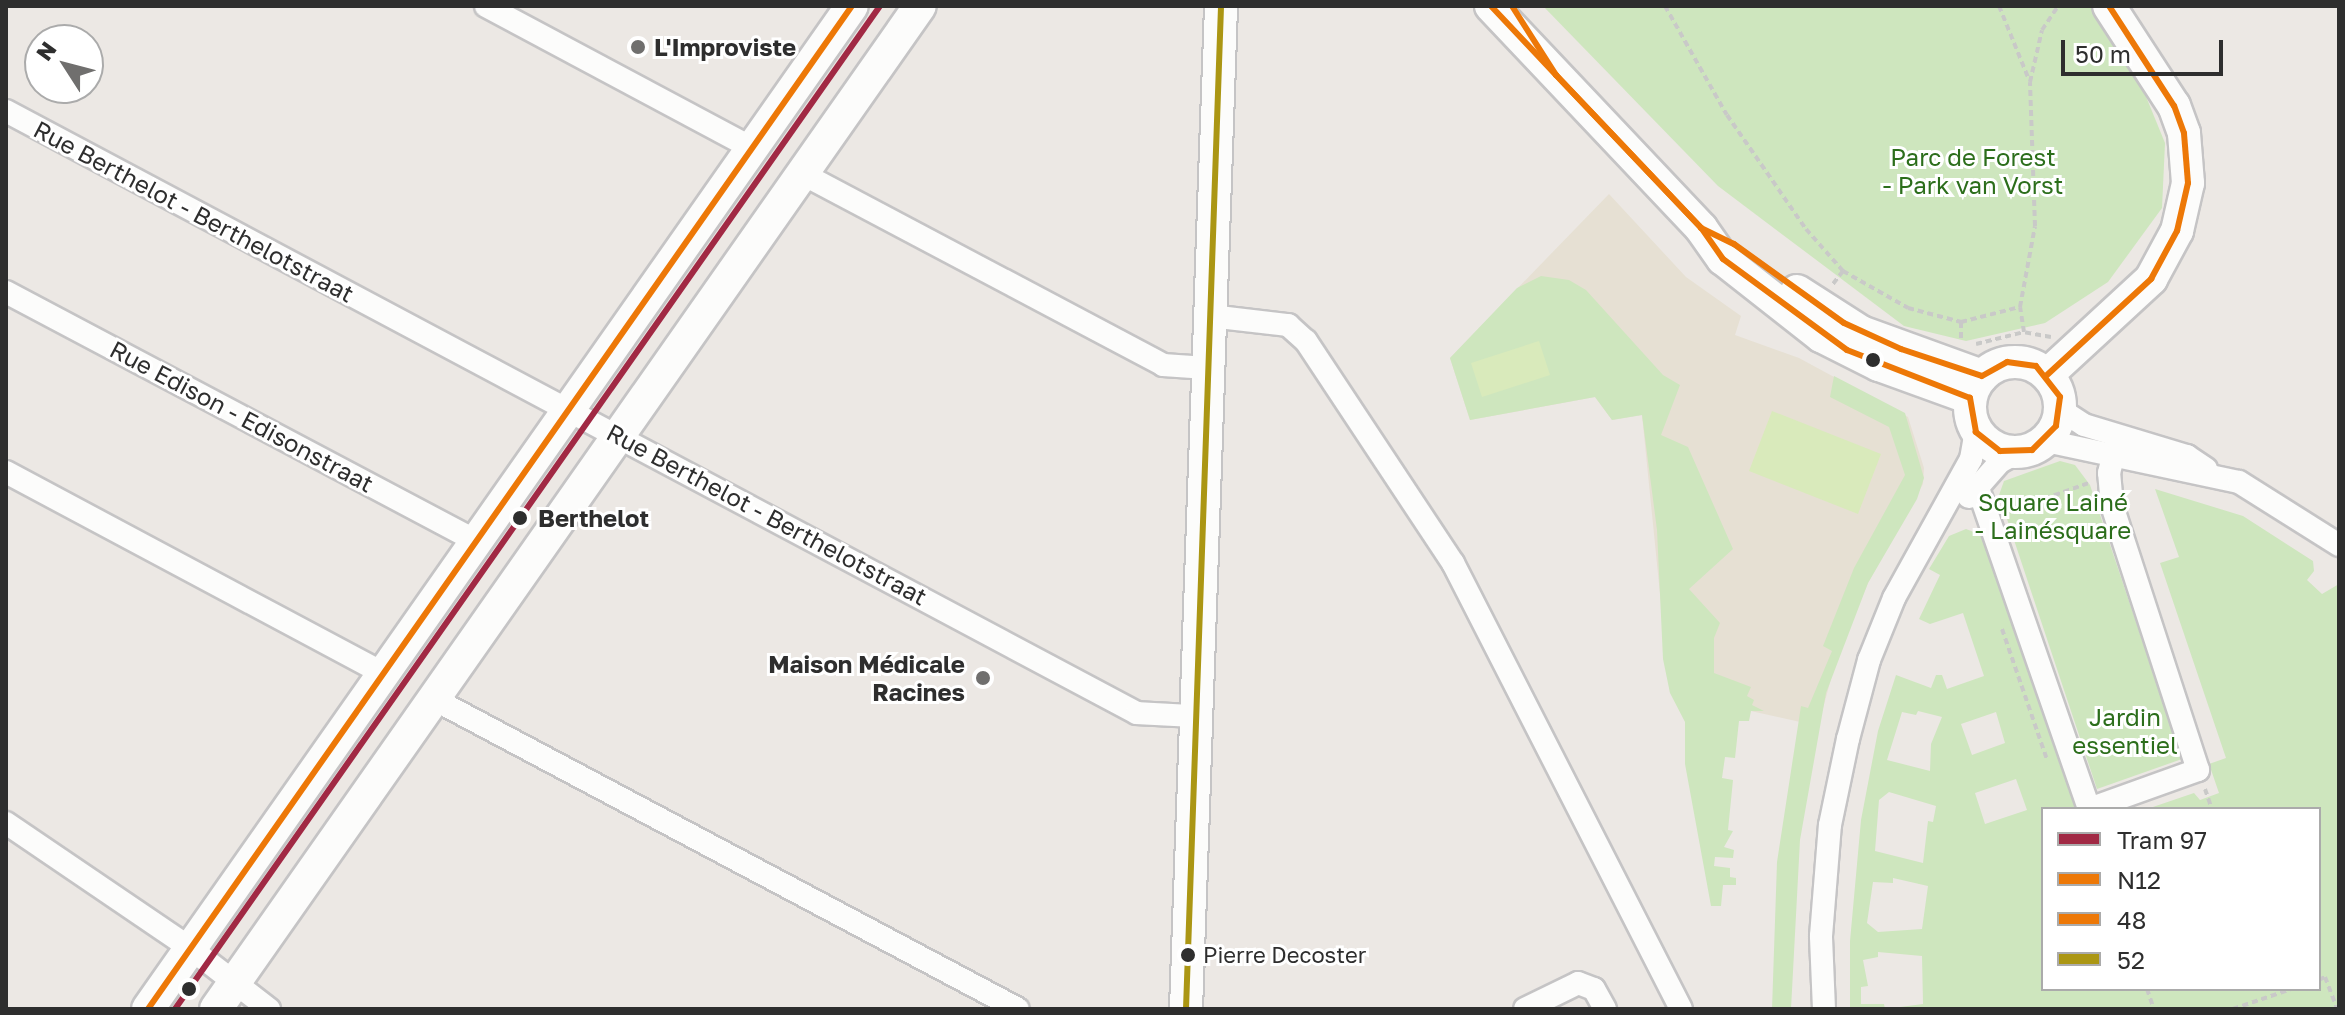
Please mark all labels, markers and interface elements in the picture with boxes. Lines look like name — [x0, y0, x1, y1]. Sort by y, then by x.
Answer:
north arrow — [24, 24, 104, 104]
scale bar — [2065, 24, 2227, 74]
place label: L'Improviste — [654, 33, 796, 61]
text: N — [30, 36, 62, 65]
marker: L'Improviste — [629, 38, 647, 56]
text: 50 m — [2075, 39, 2131, 68]
street label: Rue Berthelot - Berthelotstraat — [29, 114, 359, 308]
park label: Parc de Forest - Park van Vorst — [1883, 143, 2063, 199]
street label: Rue Edison - Edisonstraat — [105, 334, 379, 498]
unlabelled marker — [1865, 352, 1881, 368]
street label: Rue Berthelot - Berthelotstraat — [602, 417, 932, 611]
park label: Square Lainé - Lainésquare — [1975, 488, 2131, 544]
place label: Berthelot — [538, 504, 649, 532]
marker: Berthelot — [509, 507, 531, 529]
place label: Maison Médicale Racines — [768, 650, 965, 706]
marker: Maison Médicale Racines — [972, 667, 994, 689]
park label: Jardin essentiel — [2072, 703, 2178, 759]
legend — [2041, 807, 2321, 991]
text: Tram 97 — [2117, 825, 2207, 854]
text: N12 — [2117, 865, 2161, 894]
text: 48 — [2117, 905, 2146, 934]
place label: Pierre Decoster — [1203, 942, 1366, 968]
text: 52 — [2117, 945, 2145, 974]
marker: Pierre Decoster — [1180, 947, 1196, 963]
unlabelled marker — [178, 978, 200, 1000]

